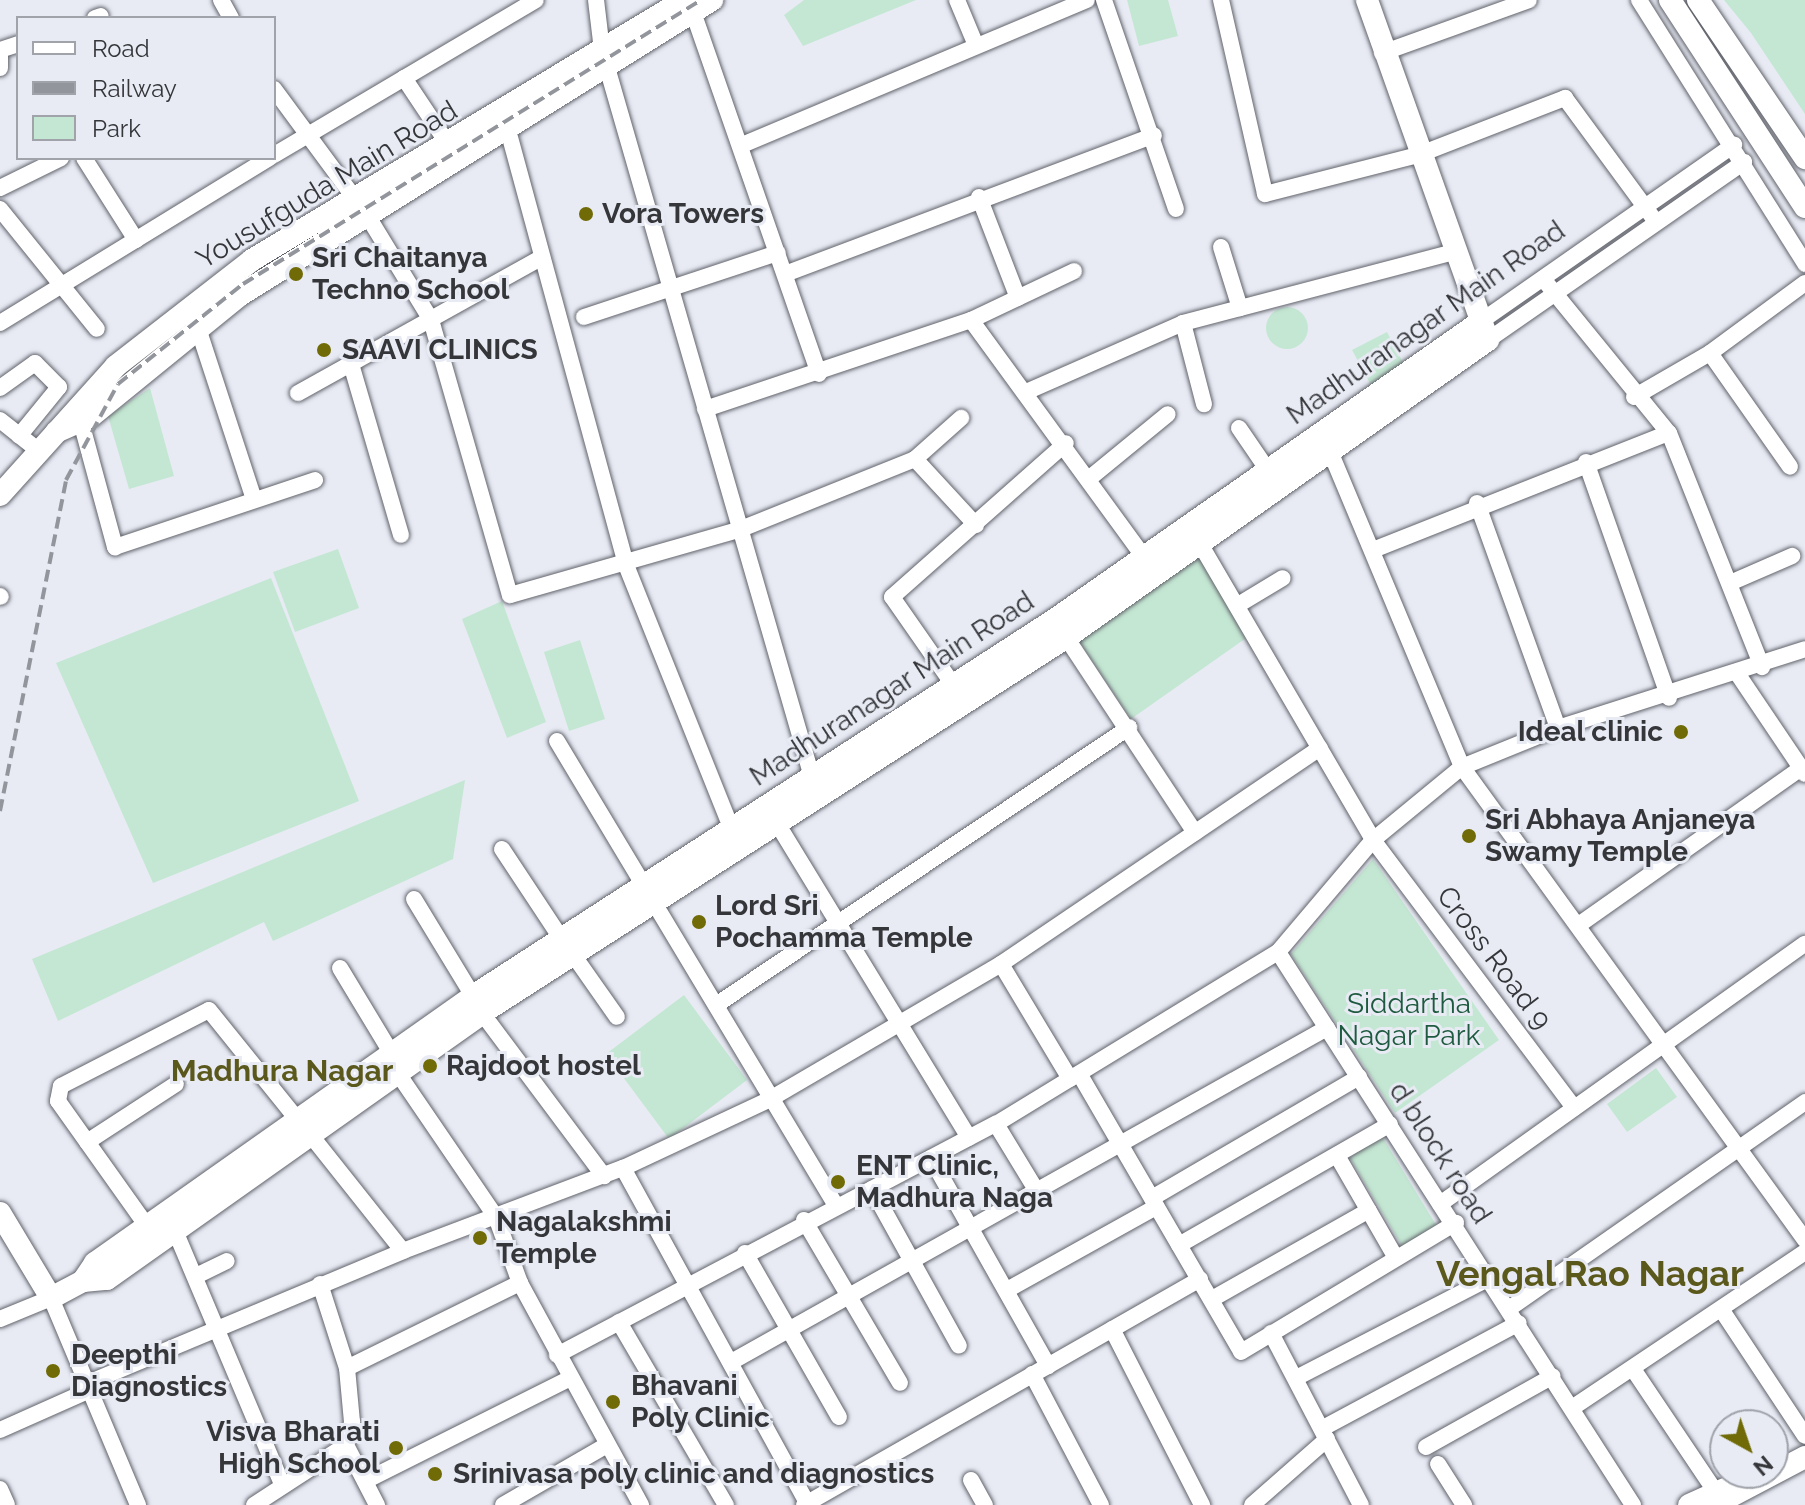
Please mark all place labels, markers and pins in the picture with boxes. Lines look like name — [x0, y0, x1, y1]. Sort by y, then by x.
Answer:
place label: Vora Towers — [602, 197, 765, 231]
marker: Vora Towers — [577, 205, 595, 223]
place label: Sri Chaitanya Techno School — [312, 241, 509, 307]
marker: Sri Chaitanya Techno School — [287, 265, 305, 283]
place label: SAAVI CLINICS — [342, 333, 538, 367]
marker: SAAVI CLINICS — [313, 339, 335, 361]
place label: Ideal clinic — [1517, 715, 1663, 749]
marker: Ideal clinic — [1670, 721, 1692, 743]
place label: Sri Abhaya Anjaneya Swamy Temple — [1485, 803, 1757, 869]
marker: Sri Abhaya Anjaneya Swamy Temple — [1460, 827, 1478, 845]
place label: Lord Sri Pochamma Temple — [715, 889, 974, 955]
marker: Lord Sri Pochamma Temple — [690, 913, 708, 931]
place label: Rajdoot hostel — [446, 1049, 641, 1083]
marker: Rajdoot hostel — [421, 1057, 439, 1075]
place label: ENT Clinic, Madhura Naga — [856, 1149, 1053, 1215]
marker: ENT Clinic, Madhura Naga — [827, 1171, 849, 1193]
place label: Nagalakshmi Temple — [496, 1205, 672, 1271]
marker: Nagalakshmi Temple — [471, 1229, 489, 1247]
place label: Deepthi Diagnostics — [71, 1338, 227, 1404]
marker: Deepthi Diagnostics — [42, 1360, 64, 1382]
place label: Bhavani Poly Clinic — [631, 1369, 770, 1435]
marker: Bhavani Poly Clinic — [602, 1391, 624, 1413]
place label: Visva Bharati High School — [206, 1415, 380, 1481]
marker: Visva Bharati High School — [387, 1439, 405, 1457]
place label: Srinivasa poly clinic and diagnostics — [453, 1457, 935, 1491]
marker: Srinivasa poly clinic and diagnostics — [424, 1463, 446, 1485]

